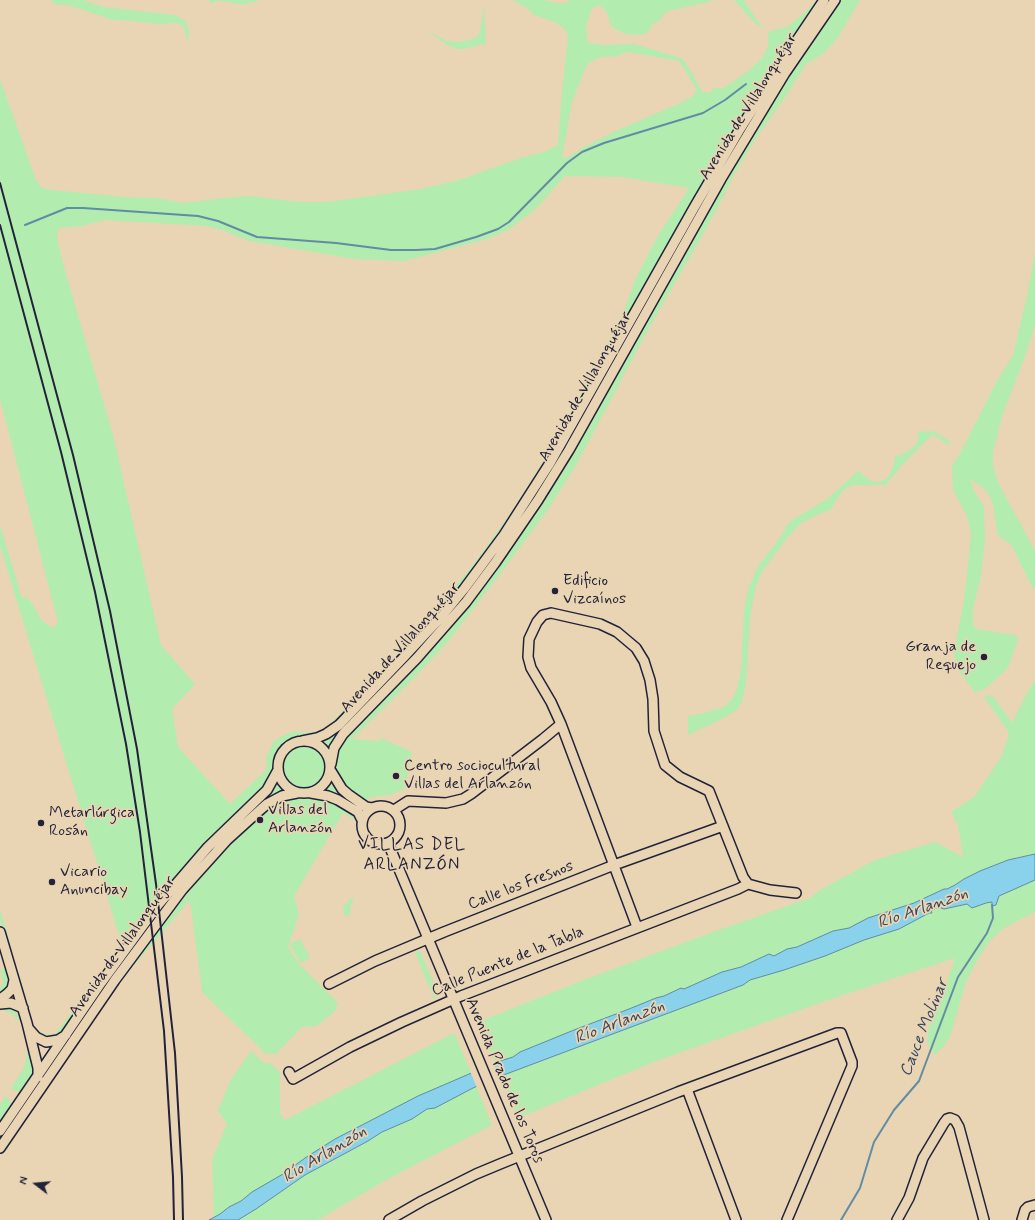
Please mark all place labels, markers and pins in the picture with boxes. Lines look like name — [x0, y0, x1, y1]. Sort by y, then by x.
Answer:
place label: Edificio Vizcaínos — [563, 572, 626, 610]
marker: Edificio Vizcaínos — [550, 586, 560, 596]
place label: Granja de Requejo — [905, 638, 976, 676]
marker: Granja de Requejo — [979, 652, 989, 662]
place label: Centro sociocultural Villas del Arlanzón — [404, 757, 540, 795]
marker: Centro sociocultural Villas del Arlanzón — [391, 771, 401, 781]
place label: Villas del Arlanzón — [268, 801, 332, 839]
place label: Metarlúrgica Rosán — [49, 804, 135, 842]
marker: Villas del Arlanzón — [255, 815, 265, 825]
marker: Metarlúrgica Rosán — [36, 818, 46, 828]
place label: Vicario Anuncibay — [60, 863, 128, 901]
marker: Vicario Anuncibay — [47, 877, 57, 887]

